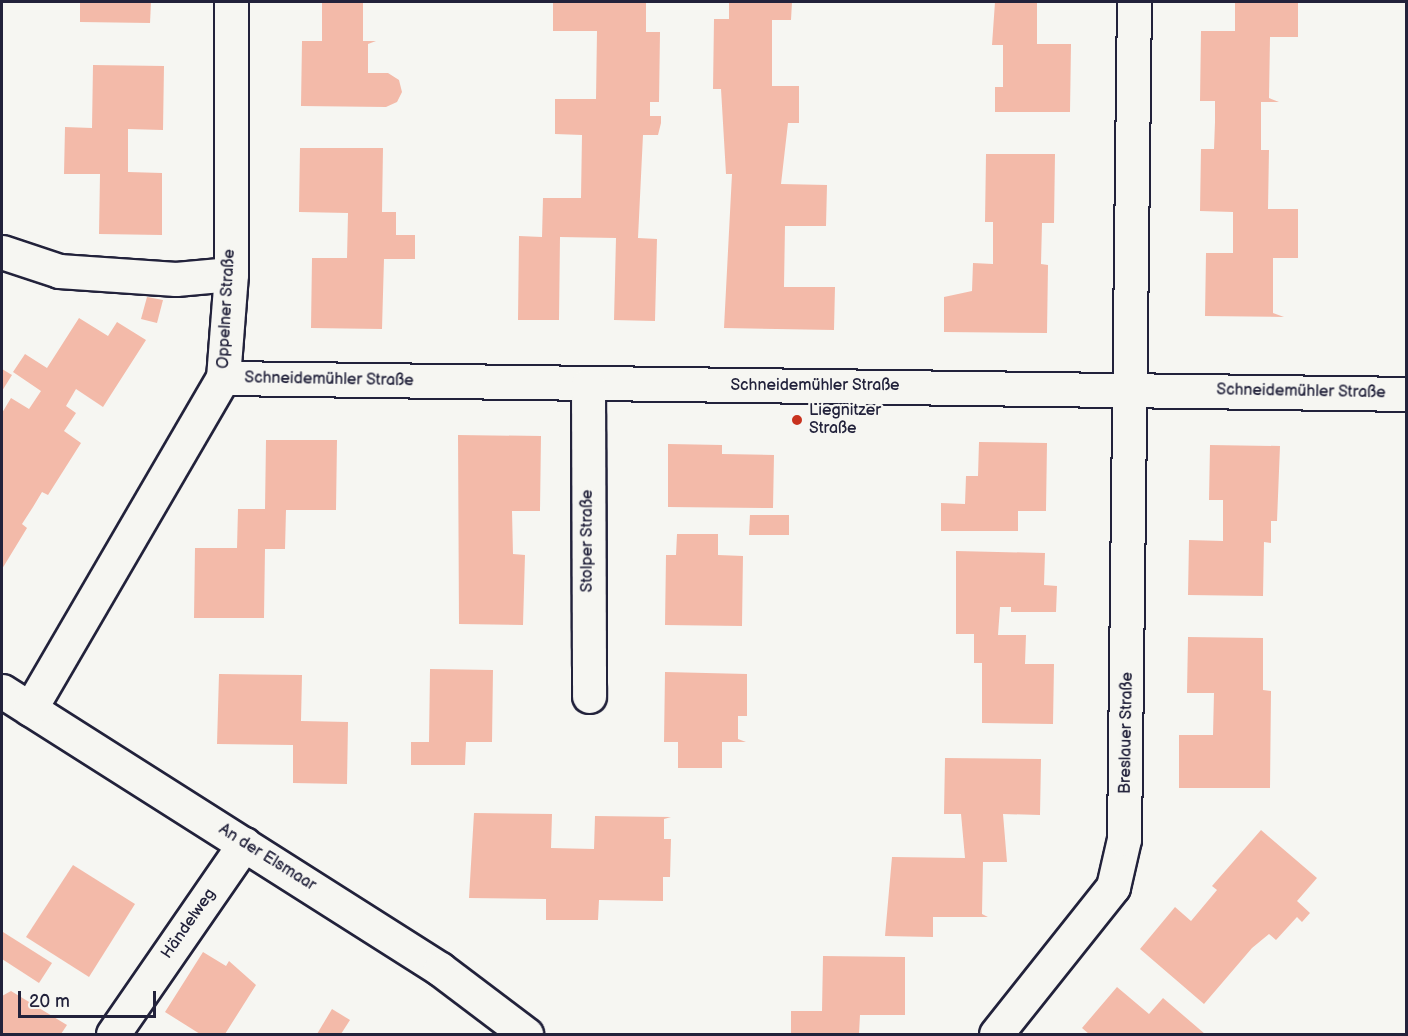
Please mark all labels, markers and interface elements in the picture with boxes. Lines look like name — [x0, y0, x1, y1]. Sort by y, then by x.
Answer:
street label: Oppelner Straße — [214, 249, 240, 369]
street label: Schneidemühler Straße — [244, 369, 414, 391]
street label: Schneidemühler Straße — [730, 376, 900, 396]
street label: Schneidemühler Straße — [1216, 381, 1386, 403]
place label: Liegnitzer Straße — [809, 401, 881, 439]
marker: Liegnitzer Straße — [790, 413, 804, 427]
street label: Stolper Straße — [578, 489, 598, 593]
street label: Breslauer Straße — [1116, 672, 1138, 794]
street label: An der Elsmaar — [215, 820, 319, 896]
street label: Händelweg — [158, 885, 220, 963]
scale bar — [21, 979, 159, 1017]
text: 20 m — [29, 991, 70, 1012]

